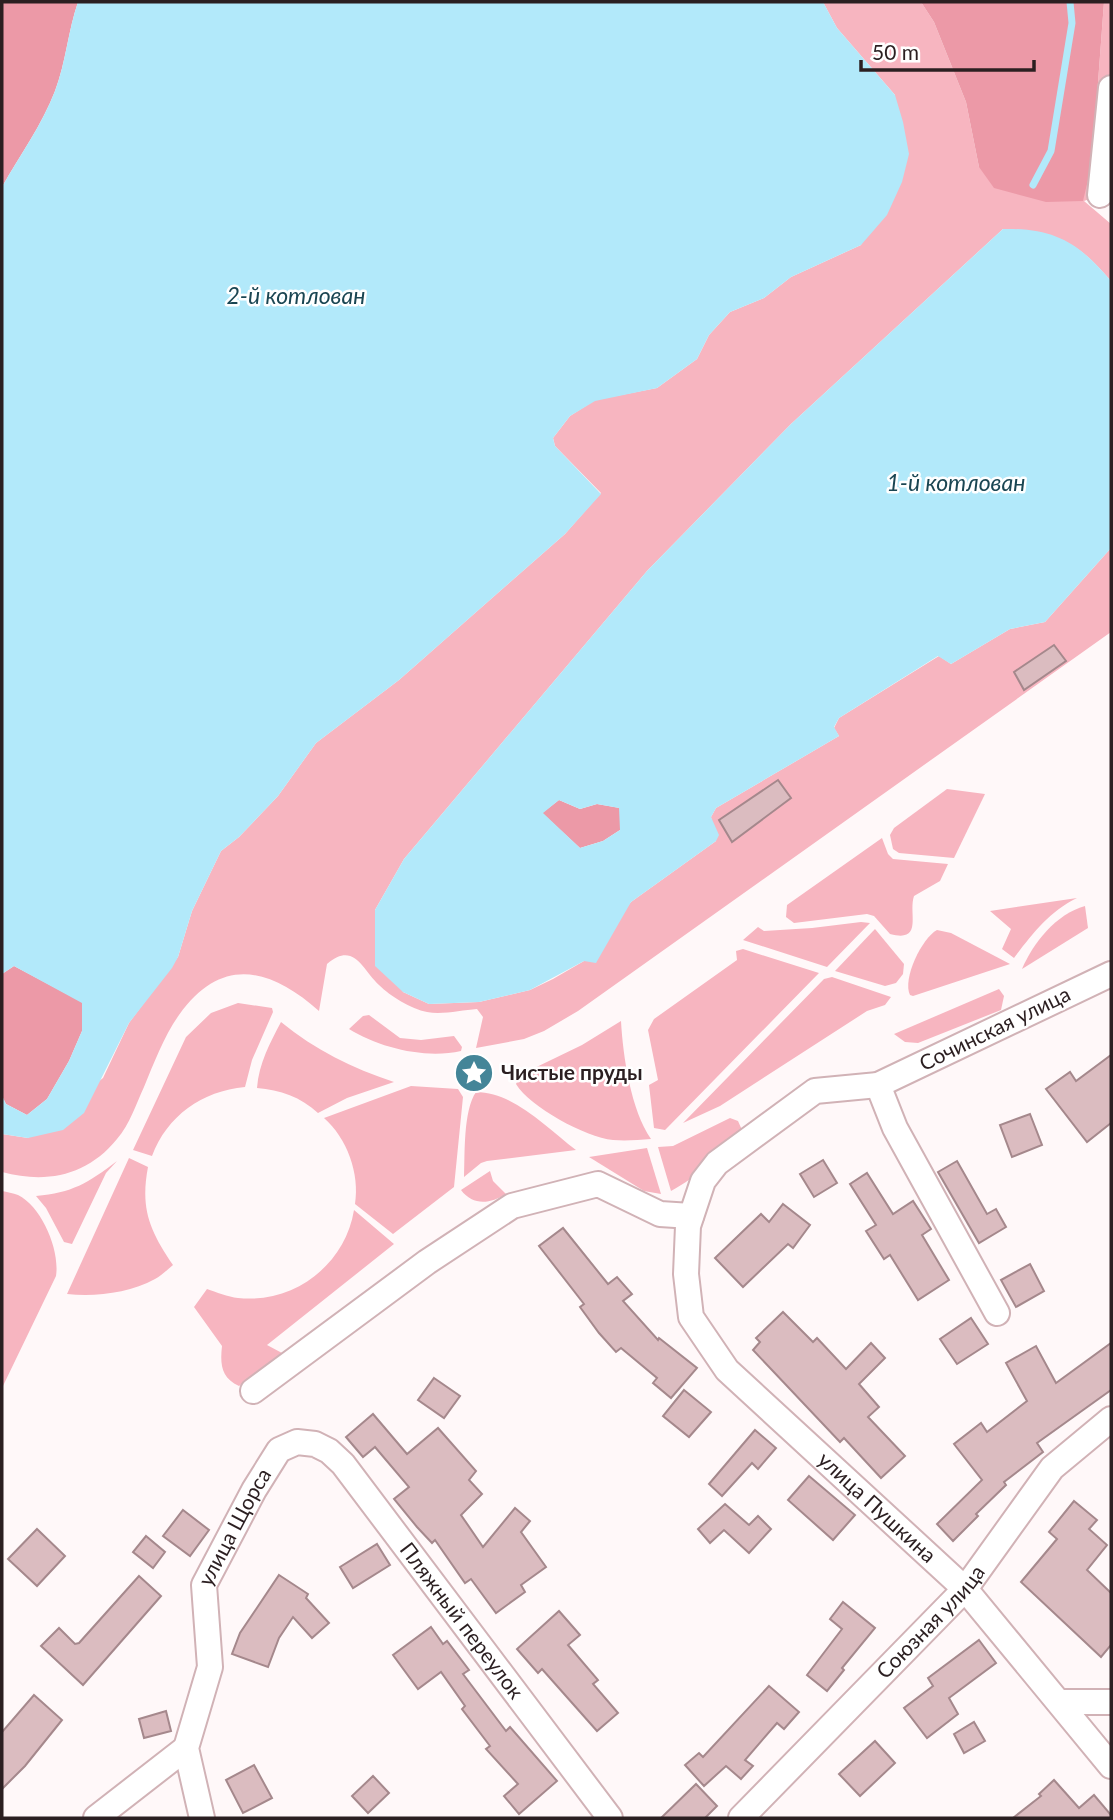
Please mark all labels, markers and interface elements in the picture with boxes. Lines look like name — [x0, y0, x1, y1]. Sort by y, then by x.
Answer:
scale bar — [861, 28, 1034, 72]
text: 50 m — [872, 39, 919, 64]
water label: 2-й котлован — [227, 281, 365, 309]
water label: 1-й котлован — [887, 468, 1025, 496]
street label: Сочинская улица — [915, 980, 1074, 1075]
place icon: Чистые пруды — [453, 1052, 495, 1094]
place label: Чистые пруды — [501, 1059, 643, 1084]
street label: улица Пушкина — [814, 1446, 942, 1567]
street label: улица Щорса — [192, 1463, 276, 1590]
street label: Пляжный переулок — [395, 1537, 530, 1703]
street label: Союзная улица — [871, 1560, 989, 1683]

